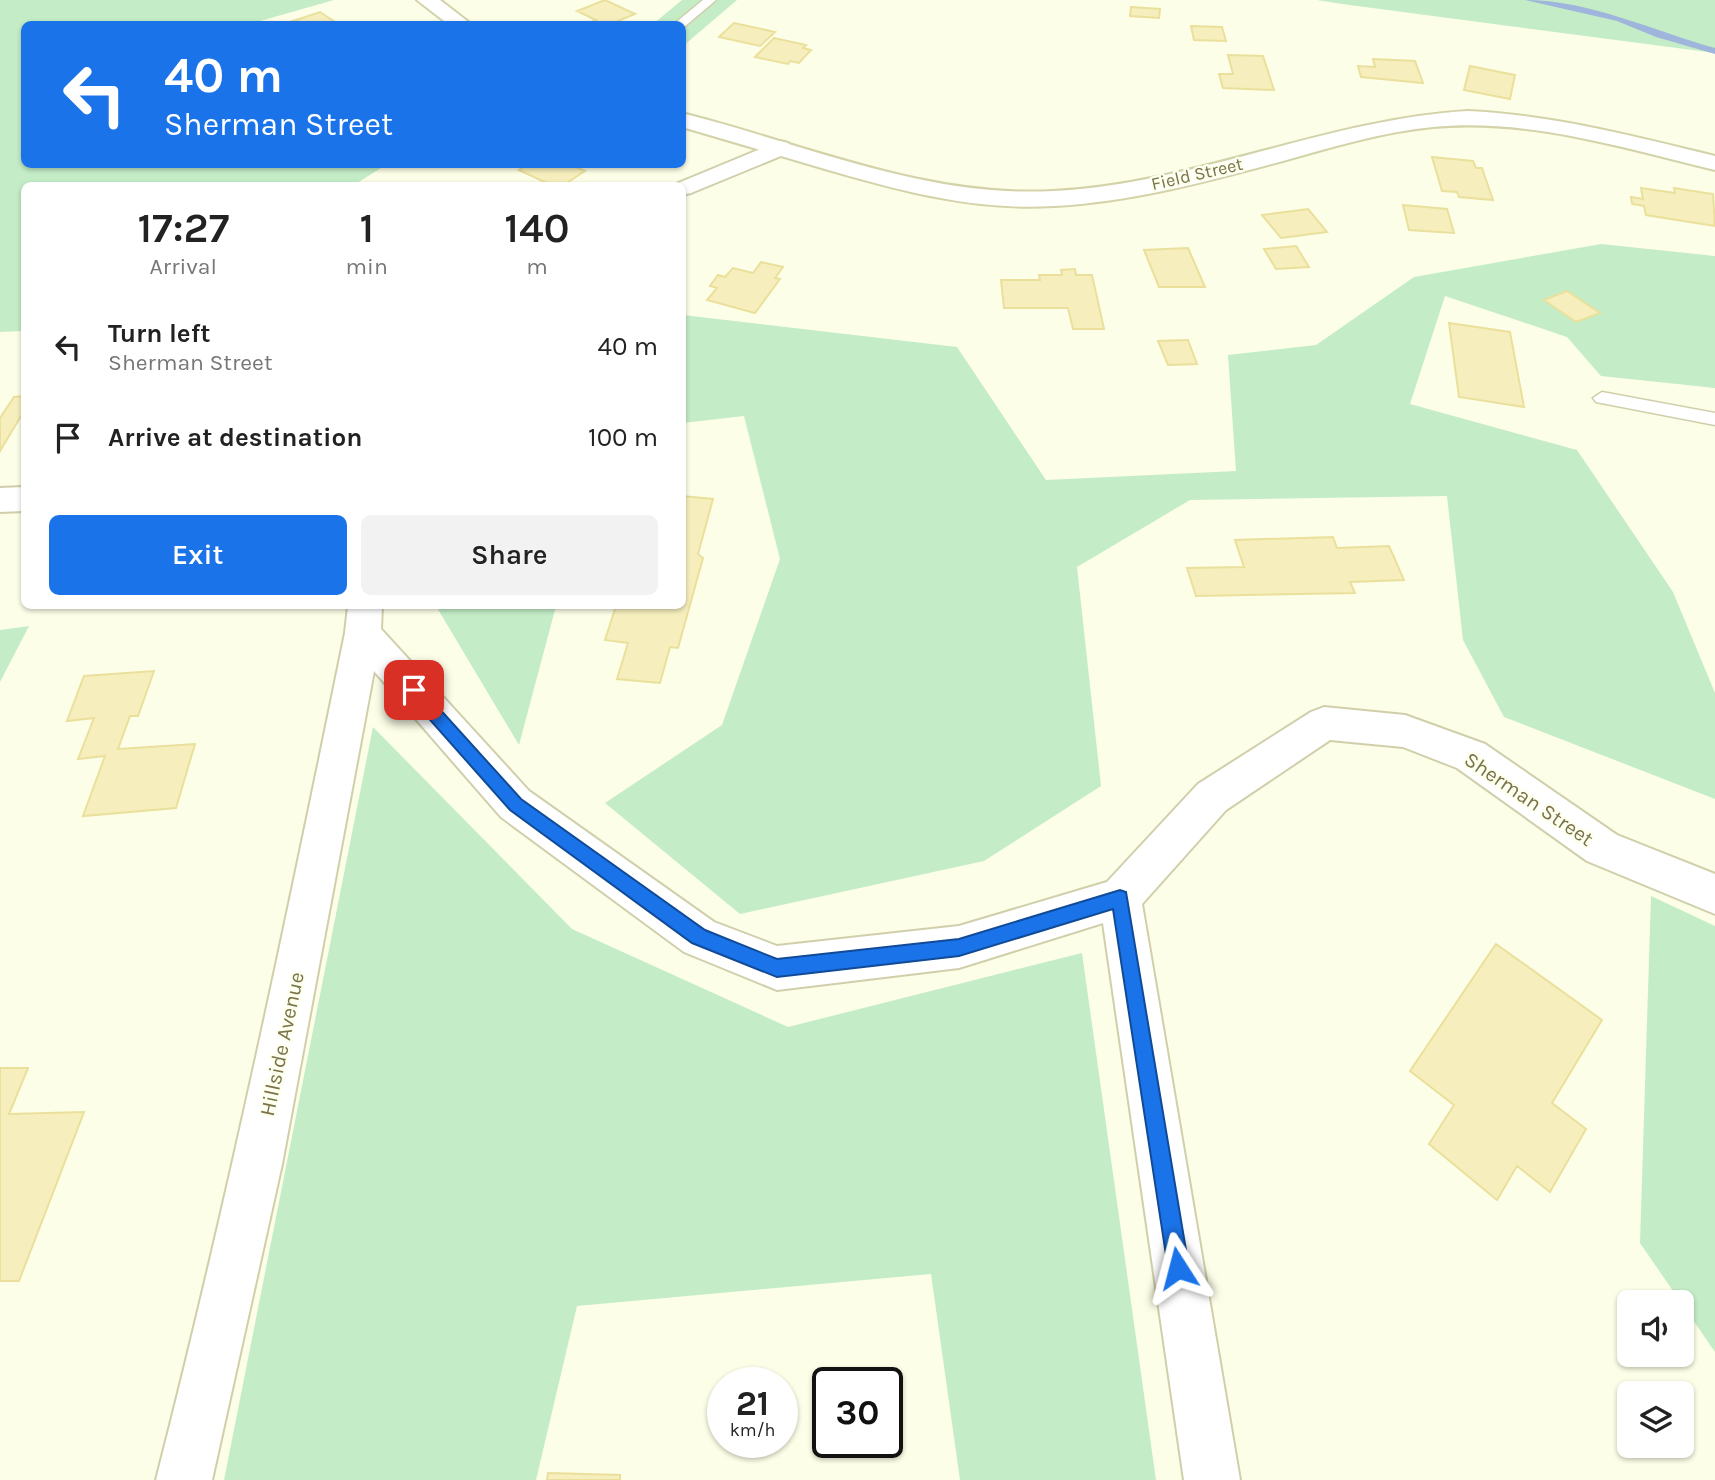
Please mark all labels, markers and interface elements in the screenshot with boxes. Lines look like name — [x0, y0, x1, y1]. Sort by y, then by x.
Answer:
text: 40 m — [164, 47, 283, 104]
icon: left — [49, 49, 140, 140]
text: Sherman Street — [164, 106, 393, 143]
street label: Field Street — [1149, 153, 1245, 195]
text: 17:27 — [137, 203, 229, 253]
text: 1 — [359, 203, 374, 253]
text: 140 — [504, 203, 570, 253]
text: Arrival — [150, 253, 217, 280]
text: min — [346, 253, 388, 280]
text: m — [526, 253, 548, 280]
text: Turn left — [108, 318, 210, 349]
icon: left — [49, 328, 87, 366]
text: 40 m — [598, 331, 658, 362]
text: Sherman Street — [108, 349, 273, 376]
icon: arrive — [49, 419, 87, 457]
text: Arrive at destination — [108, 422, 362, 453]
text: 100 m — [588, 422, 658, 453]
button: Exit — [49, 515, 347, 595]
button: Share — [361, 515, 658, 595]
pin — [384, 660, 444, 720]
icon: arrive — [395, 671, 433, 709]
street label: Sherman Street — [1460, 747, 1598, 851]
street label: Hillside Avenue — [255, 970, 309, 1118]
position arrow — [1141, 1231, 1215, 1305]
map controls — [1617, 1290, 1694, 1458]
button: sound — [1617, 1290, 1694, 1367]
speed limit sign: 30 — [812, 1367, 903, 1458]
button: layers — [1617, 1381, 1694, 1458]
text: 21 — [736, 1383, 769, 1424]
text: km/h — [730, 1419, 775, 1441]

